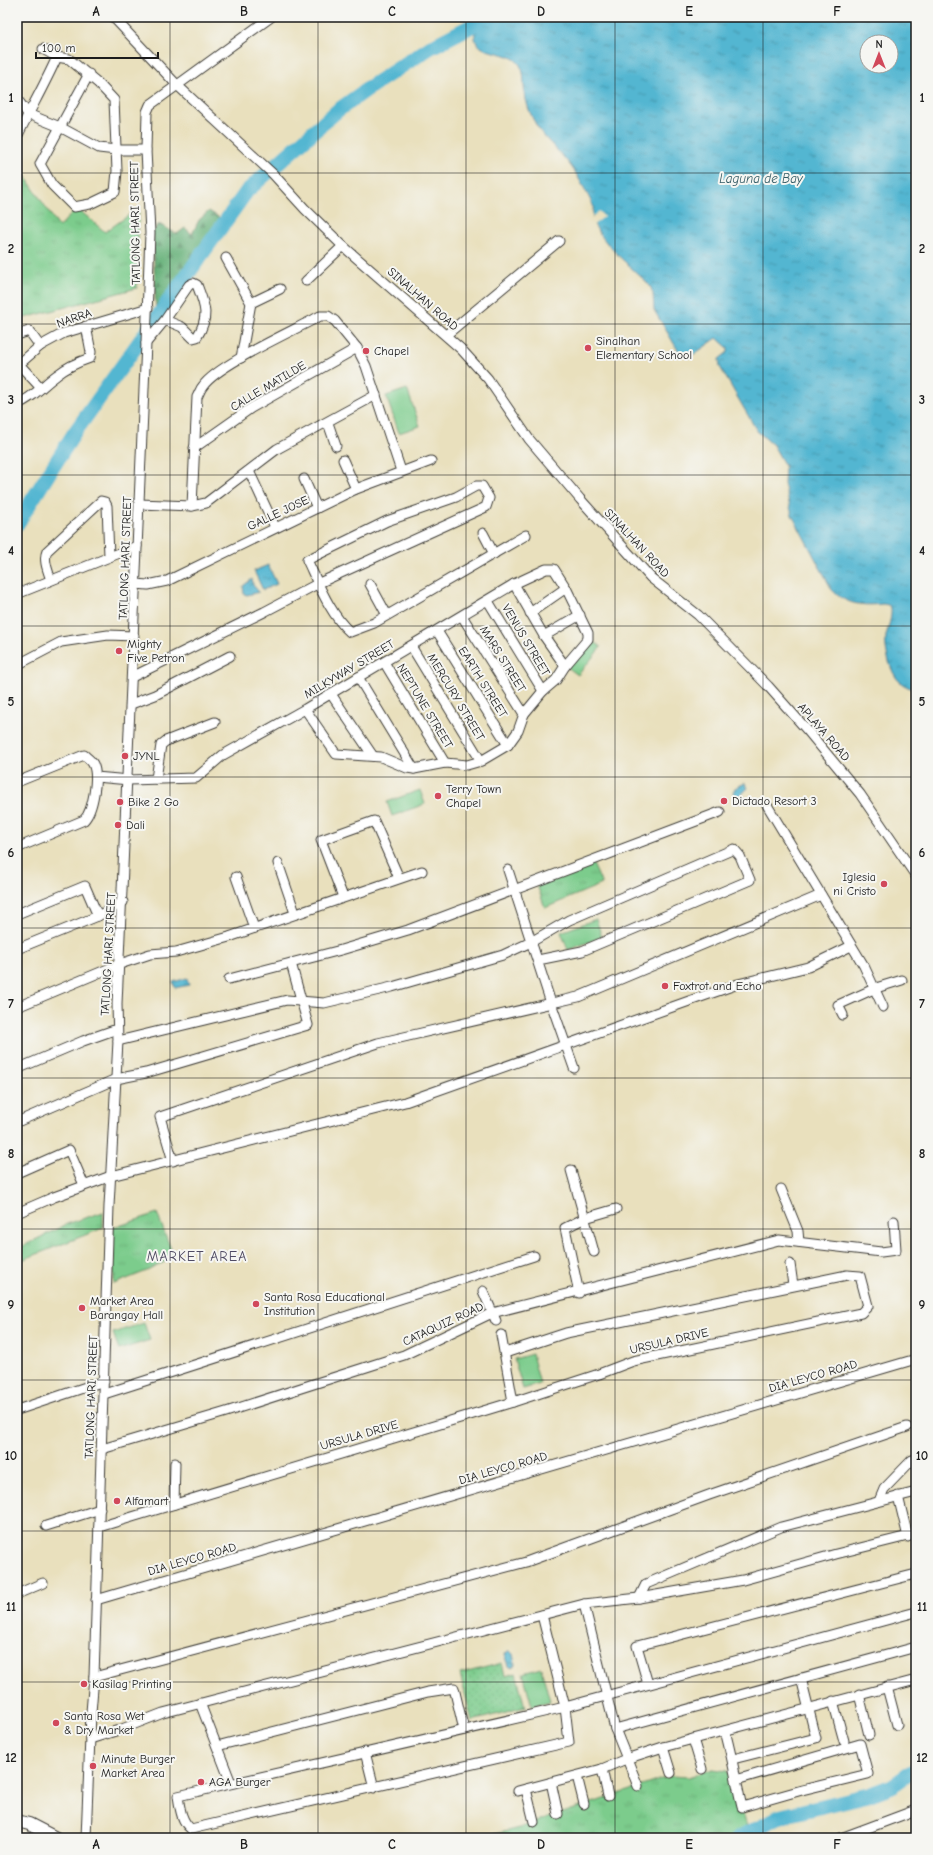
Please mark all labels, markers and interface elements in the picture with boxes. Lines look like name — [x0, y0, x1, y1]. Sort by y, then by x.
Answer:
text: A — [92, 4, 100, 19]
text: B — [240, 4, 248, 19]
text: C — [388, 4, 396, 19]
text: D — [537, 4, 545, 19]
text: E — [685, 4, 693, 19]
text: F — [833, 4, 841, 19]
scale bar — [36, 34, 158, 60]
north arrow — [859, 34, 899, 74]
text: N — [875, 38, 883, 51]
text: 100 m — [42, 41, 75, 55]
text: 1 — [8, 90, 14, 105]
text: 1 — [919, 90, 925, 105]
street label: TATLONG HARI STREET — [127, 160, 143, 285]
water label: Laguna de Bay — [719, 171, 804, 186]
text: 2 — [8, 241, 14, 256]
text: 2 — [919, 241, 925, 256]
street label: SINALHAN ROAD — [385, 264, 461, 334]
street label: NARRA — [55, 305, 93, 331]
place label: Sinalhan Elementary School — [596, 334, 692, 362]
marker: Sinalhan Elementary School — [583, 343, 593, 353]
place label: Chapel — [374, 344, 409, 358]
marker: Chapel — [361, 346, 371, 356]
street label: CALLE MATILDE — [228, 358, 308, 414]
text: 3 — [8, 392, 14, 407]
text: 3 — [919, 392, 925, 407]
street label: GALLE JOSE — [245, 493, 311, 533]
street label: TATLONG HARI STREET — [116, 495, 134, 620]
street label: SINALHAN ROAD — [601, 506, 673, 580]
text: 4 — [8, 543, 14, 558]
text: 4 — [919, 543, 925, 558]
street label: VENUS STREET — [499, 602, 553, 679]
street label: MARS STREET — [477, 623, 529, 695]
street label: MILKYWAY STREET — [301, 636, 397, 701]
place label: Mighty Five Petron — [127, 637, 185, 665]
street label: EARTH STREET — [456, 644, 511, 721]
marker: Mighty Five Petron — [114, 646, 124, 656]
street label: MERCURY STREET — [424, 651, 488, 744]
street label: NEPTUNE STREET — [394, 661, 456, 752]
text: 5 — [8, 694, 15, 709]
text: 5 — [919, 694, 926, 709]
street label: APLAYA ROAD — [795, 700, 853, 764]
place label: JYNL — [133, 749, 160, 763]
marker: JYNL — [120, 751, 130, 761]
place label: Terry Town Chapel — [446, 782, 501, 810]
marker: Terry Town Chapel — [433, 791, 443, 801]
place label: Dictado Resort 3 — [732, 794, 817, 808]
place label: Bike 2 Go — [128, 795, 179, 809]
marker: Dictado Resort 3 — [719, 796, 729, 806]
marker: Bike 2 Go — [115, 797, 125, 807]
place label: Dali — [126, 818, 145, 832]
marker: Dali — [113, 820, 123, 830]
text: 6 — [8, 845, 15, 860]
text: 6 — [919, 845, 926, 860]
place label: Iglesia ni Cristo — [833, 870, 876, 898]
marker: Iglesia ni Cristo — [879, 879, 889, 889]
street label: TATLONG HARI STREET — [98, 891, 118, 1016]
place label: Foxtrot and Echo — [673, 979, 762, 993]
marker: Foxtrot and Echo — [660, 981, 670, 991]
text: 7 — [8, 996, 14, 1011]
text: 7 — [919, 996, 925, 1011]
text: 8 — [8, 1146, 14, 1161]
text: 8 — [919, 1146, 925, 1161]
district label: MARKET AREA — [147, 1248, 247, 1265]
place label: Santa Rosa Educational Institution — [264, 1290, 385, 1318]
place label: Market Area Barangay Hall — [90, 1294, 163, 1322]
text: 9 — [8, 1297, 15, 1312]
text: 9 — [919, 1297, 926, 1312]
marker: Santa Rosa Educational Institution — [251, 1299, 261, 1309]
street label: CATAQUIZ ROAD — [400, 1299, 486, 1349]
marker: Market Area Barangay Hall — [77, 1303, 87, 1313]
street label: URSULA DRIVE — [628, 1325, 710, 1357]
street label: TATLONG HARI STREET — [82, 1334, 100, 1459]
street label: DIA LEYCO ROAD — [767, 1357, 859, 1395]
street label: URSULA DRIVE — [318, 1417, 400, 1453]
text: 10 — [5, 1448, 17, 1463]
text: 10 — [916, 1448, 928, 1463]
street label: DIA LEYCO ROAD — [457, 1449, 549, 1487]
place label: Alfamart — [125, 1494, 169, 1508]
marker: Alfamart — [112, 1496, 122, 1506]
street label: DIA LEYCO ROAD — [146, 1540, 238, 1578]
text: 11 — [6, 1599, 16, 1614]
text: 11 — [917, 1599, 927, 1614]
place label: Kasilag Printing — [92, 1677, 172, 1691]
marker: Kasilag Printing — [79, 1679, 89, 1689]
place label: Santa Rosa Wet & Dry Market — [64, 1709, 145, 1737]
marker: Santa Rosa Wet & Dry Market — [51, 1718, 61, 1728]
text: 12 — [5, 1750, 17, 1765]
text: 12 — [916, 1750, 928, 1765]
place label: Minute Burger Market Area — [101, 1752, 175, 1780]
marker: Minute Burger Market Area — [88, 1761, 98, 1771]
place label: AGA Burger — [209, 1775, 271, 1789]
marker: AGA Burger — [196, 1777, 206, 1787]
text: A — [92, 1837, 100, 1852]
text: B — [240, 1837, 248, 1852]
text: C — [388, 1837, 396, 1852]
text: D — [537, 1837, 545, 1852]
text: E — [685, 1837, 693, 1852]
text: F — [833, 1837, 841, 1852]

